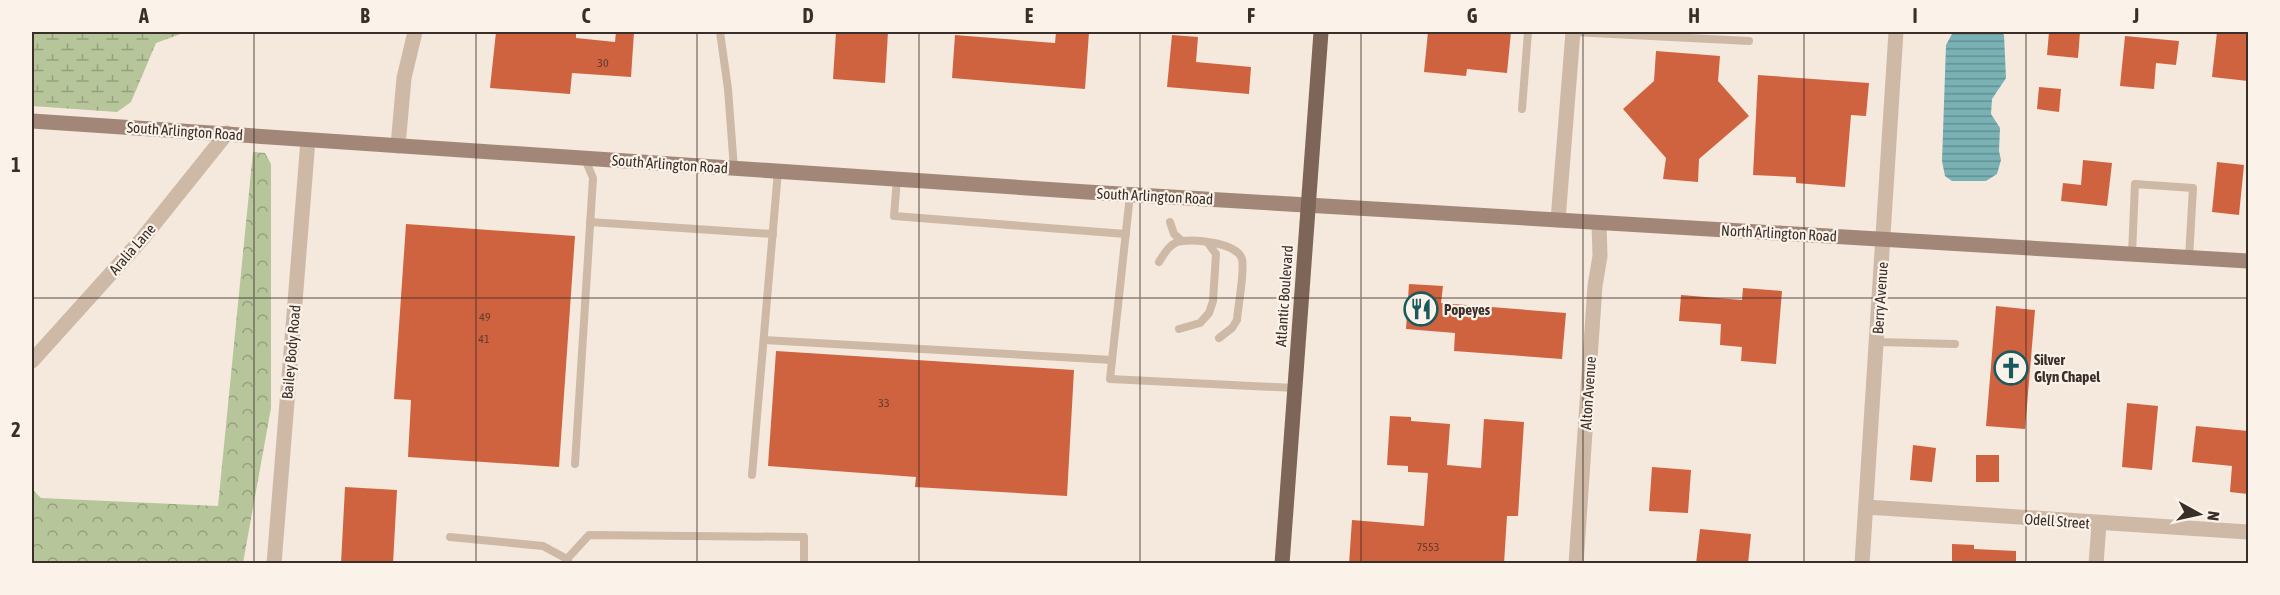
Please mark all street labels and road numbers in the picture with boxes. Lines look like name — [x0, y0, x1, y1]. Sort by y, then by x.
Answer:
street label: South Arlington Road — [126, 118, 244, 144]
street label: South Arlington Road — [611, 151, 729, 177]
street label: South Arlington Road — [1096, 184, 1214, 208]
street label: Aralia Lane — [105, 220, 159, 278]
street label: North Arlington Road — [1721, 221, 1837, 245]
street label: Atlantic Boulevard — [1272, 245, 1296, 347]
street label: Berry Avenue — [1869, 261, 1891, 335]
street label: Bailey Body Road — [278, 304, 304, 400]
street label: Alton Avenue — [1577, 356, 1599, 430]
street label: Odell Street — [2024, 510, 2090, 532]

